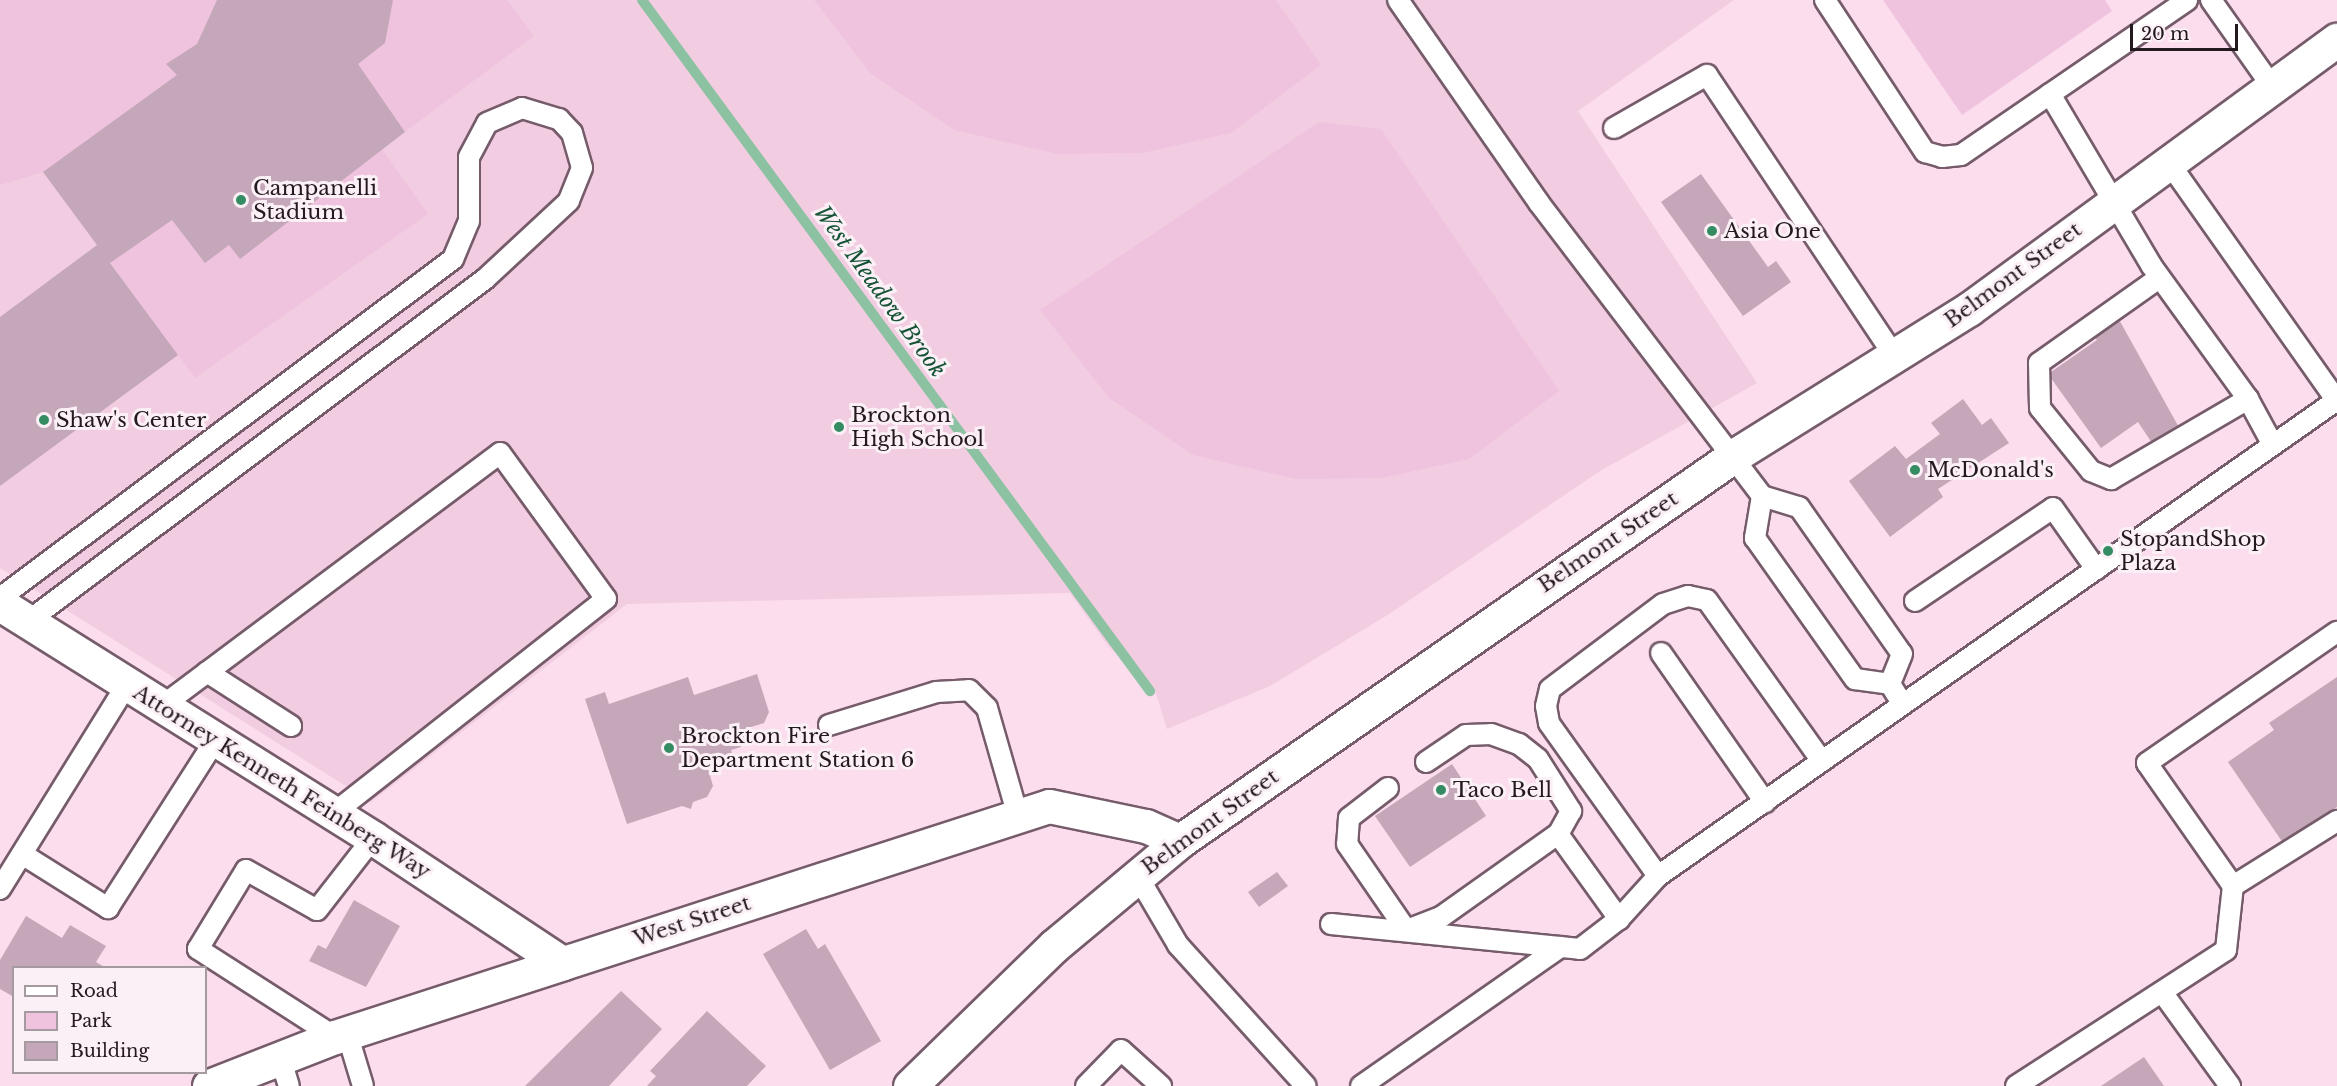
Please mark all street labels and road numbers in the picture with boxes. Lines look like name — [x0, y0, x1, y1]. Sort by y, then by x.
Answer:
street label: Belmont Street — [1940, 217, 2086, 333]
street label: Belmont Street — [1533, 486, 1683, 598]
street label: Attorney Kenneth Feinberg Way — [128, 679, 436, 885]
street label: Belmont Street — [1137, 764, 1283, 880]
street label: West Street — [630, 890, 754, 952]

